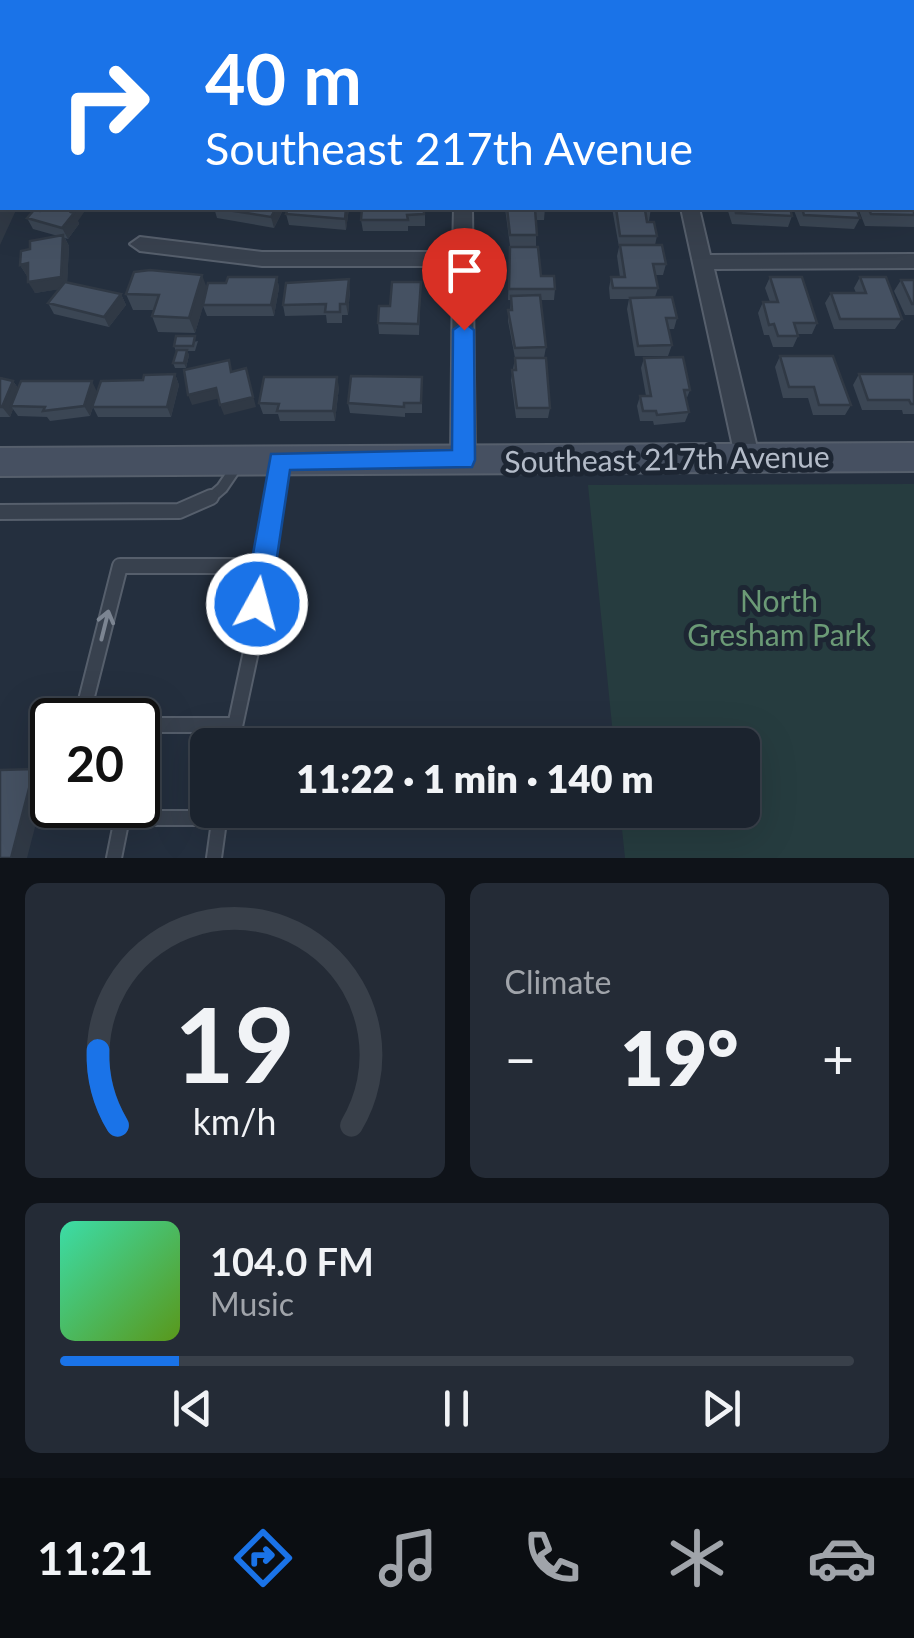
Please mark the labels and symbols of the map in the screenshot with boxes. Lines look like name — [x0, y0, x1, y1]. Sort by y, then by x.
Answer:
pin — [422, 228, 507, 331]
street label: Southeast 217th Avenue — [504, 437, 830, 479]
position arrow — [205, 552, 309, 656]
park label: North Gresham Park — [687, 582, 871, 652]
one-way arrow — [97, 610, 115, 642]
speed limit sign: 20 — [30, 698, 160, 828]

